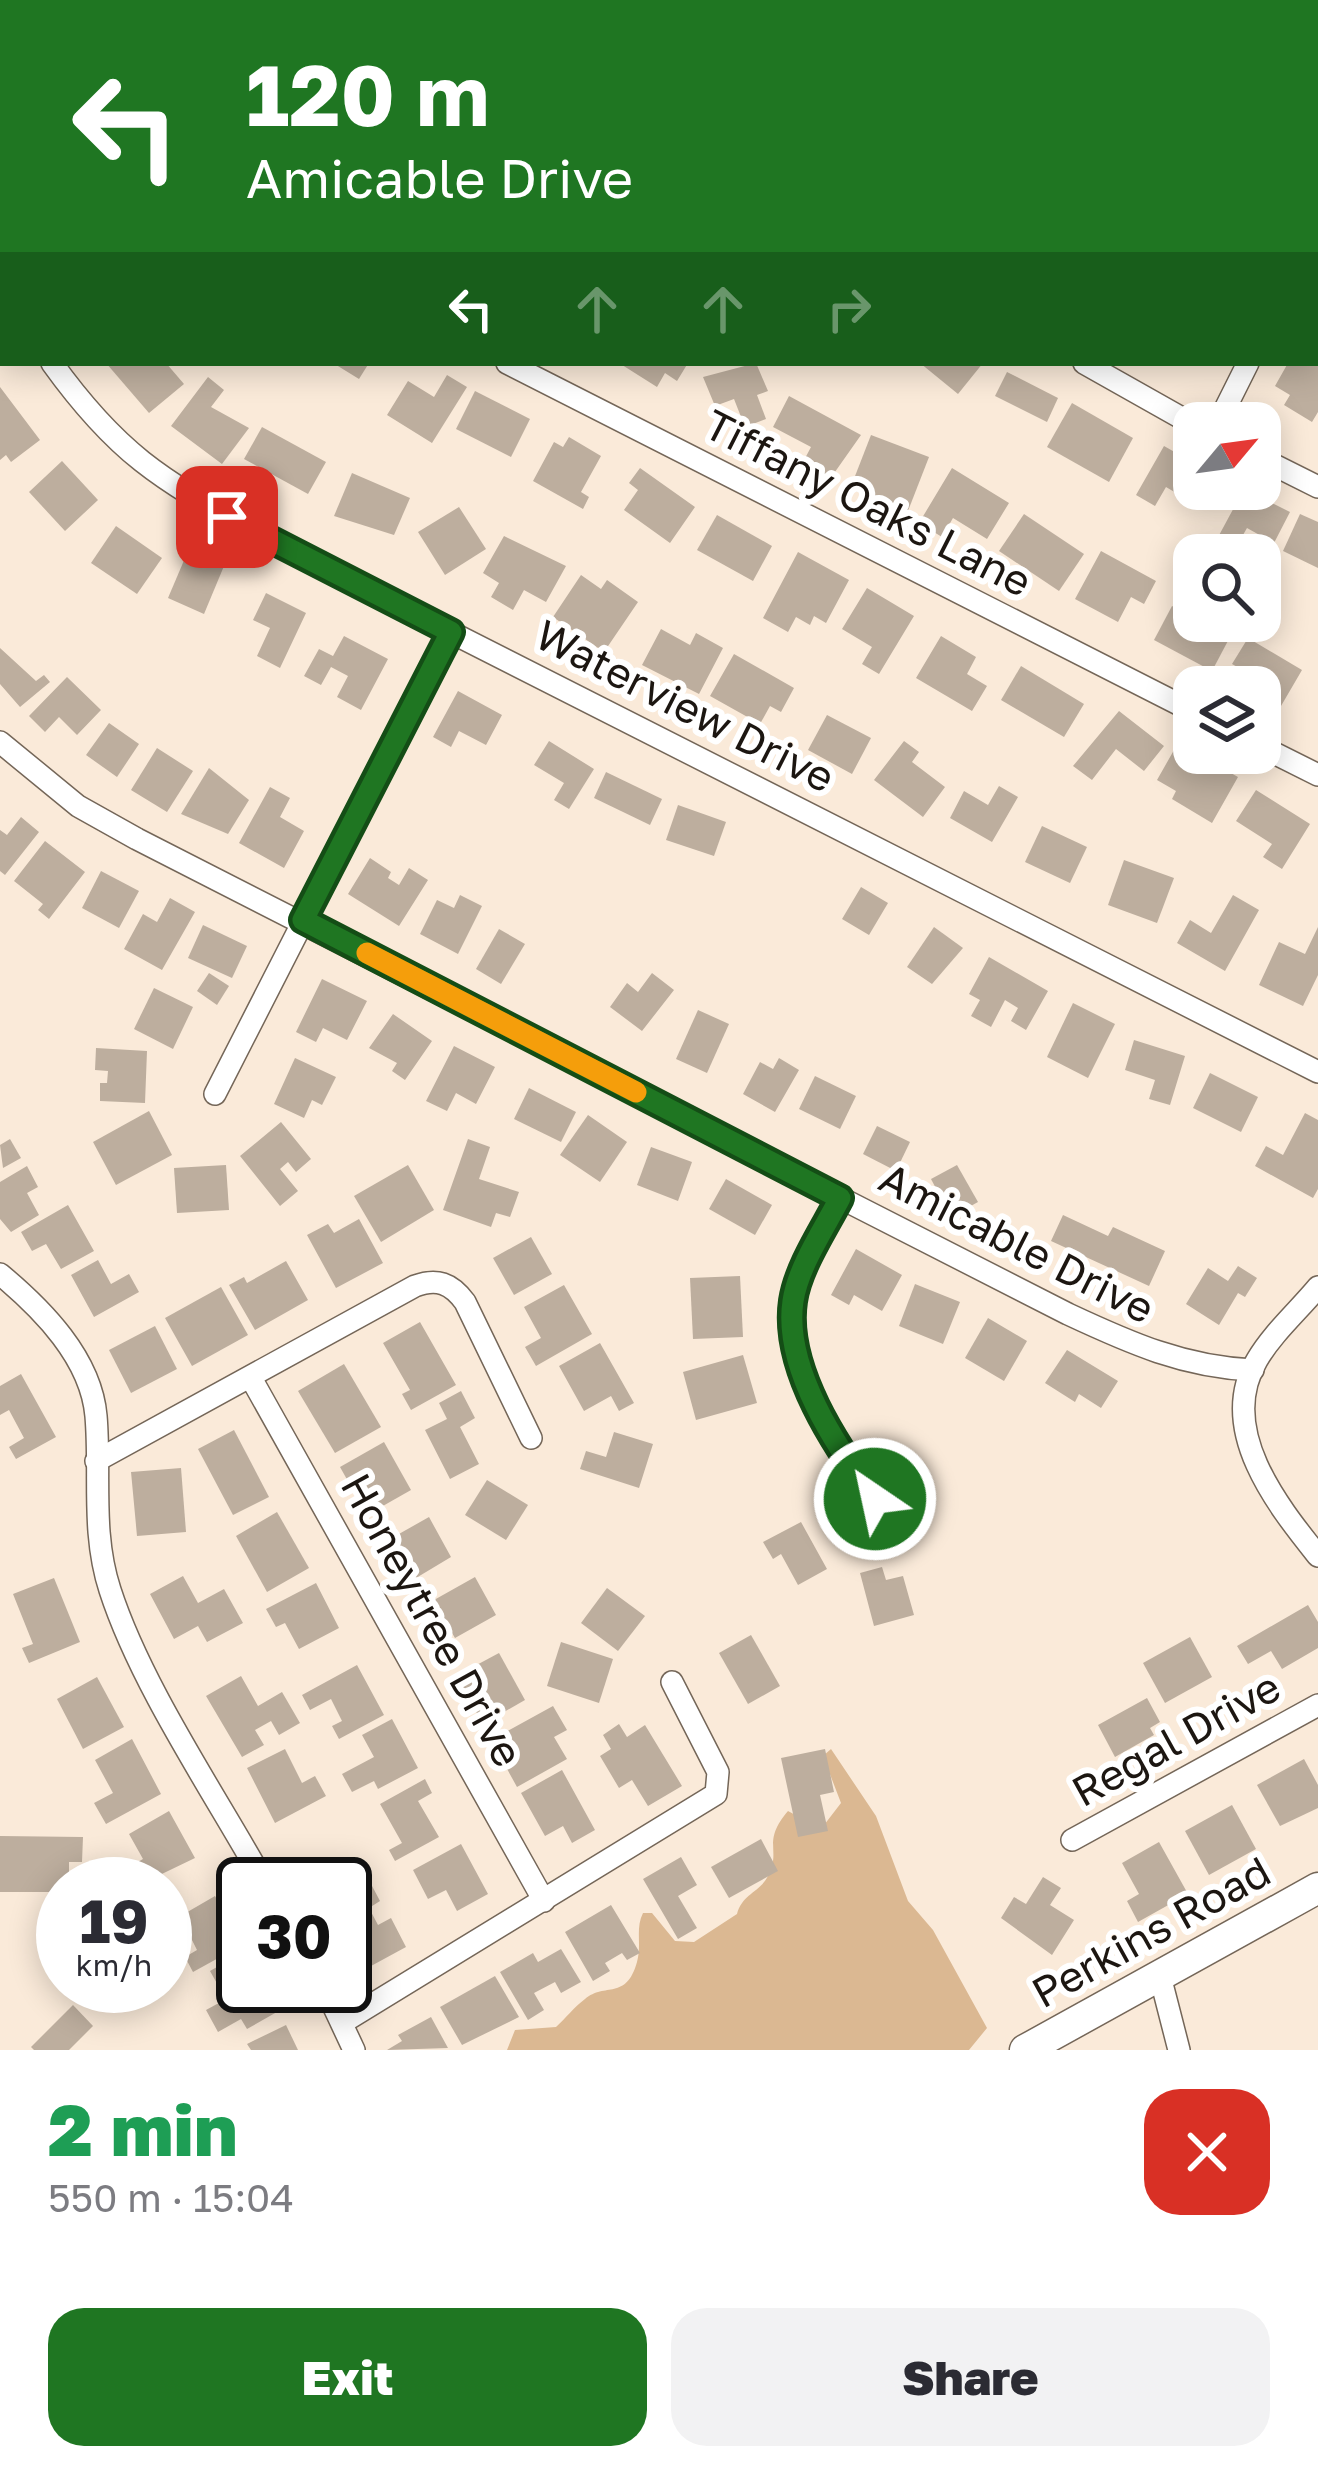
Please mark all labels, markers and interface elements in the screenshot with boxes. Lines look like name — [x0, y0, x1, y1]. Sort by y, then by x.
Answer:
text: 120 m — [246, 44, 490, 144]
icon: left — [48, 48, 204, 204]
text: Amicable Drive — [246, 145, 633, 210]
icon: left — [438, 276, 504, 342]
icon: ahead — [564, 276, 630, 342]
icon: ahead — [690, 276, 756, 342]
icon: right — [816, 276, 882, 342]
street label: Tiffany Oaks Lane — [697, 398, 1040, 606]
north arrow — [1173, 402, 1281, 510]
map controls — [1173, 402, 1281, 774]
pin — [176, 466, 278, 568]
icon: arrive — [194, 484, 260, 550]
button: search — [1173, 534, 1281, 642]
street label: Waterview Drive — [528, 608, 843, 802]
button: layers — [1173, 666, 1281, 774]
street label: Amicable Drive — [872, 1152, 1163, 1333]
position arrow — [812, 1436, 938, 1562]
street label: Honeytree Drive — [332, 1464, 534, 1775]
street label: Regal Drive — [1063, 1660, 1288, 1816]
street label: Perkins Road — [1023, 1845, 1278, 2017]
speed limit sign: 30 — [216, 1857, 372, 2013]
text: 19 — [79, 1884, 148, 1956]
text: km/h — [76, 1947, 152, 1983]
text: 2 min — [48, 2085, 238, 2172]
button: close — [1144, 2089, 1270, 2215]
text: 550 m · 15:04 — [48, 2174, 294, 2221]
button: Exit — [48, 2308, 647, 2446]
button: Share — [671, 2308, 1270, 2446]

